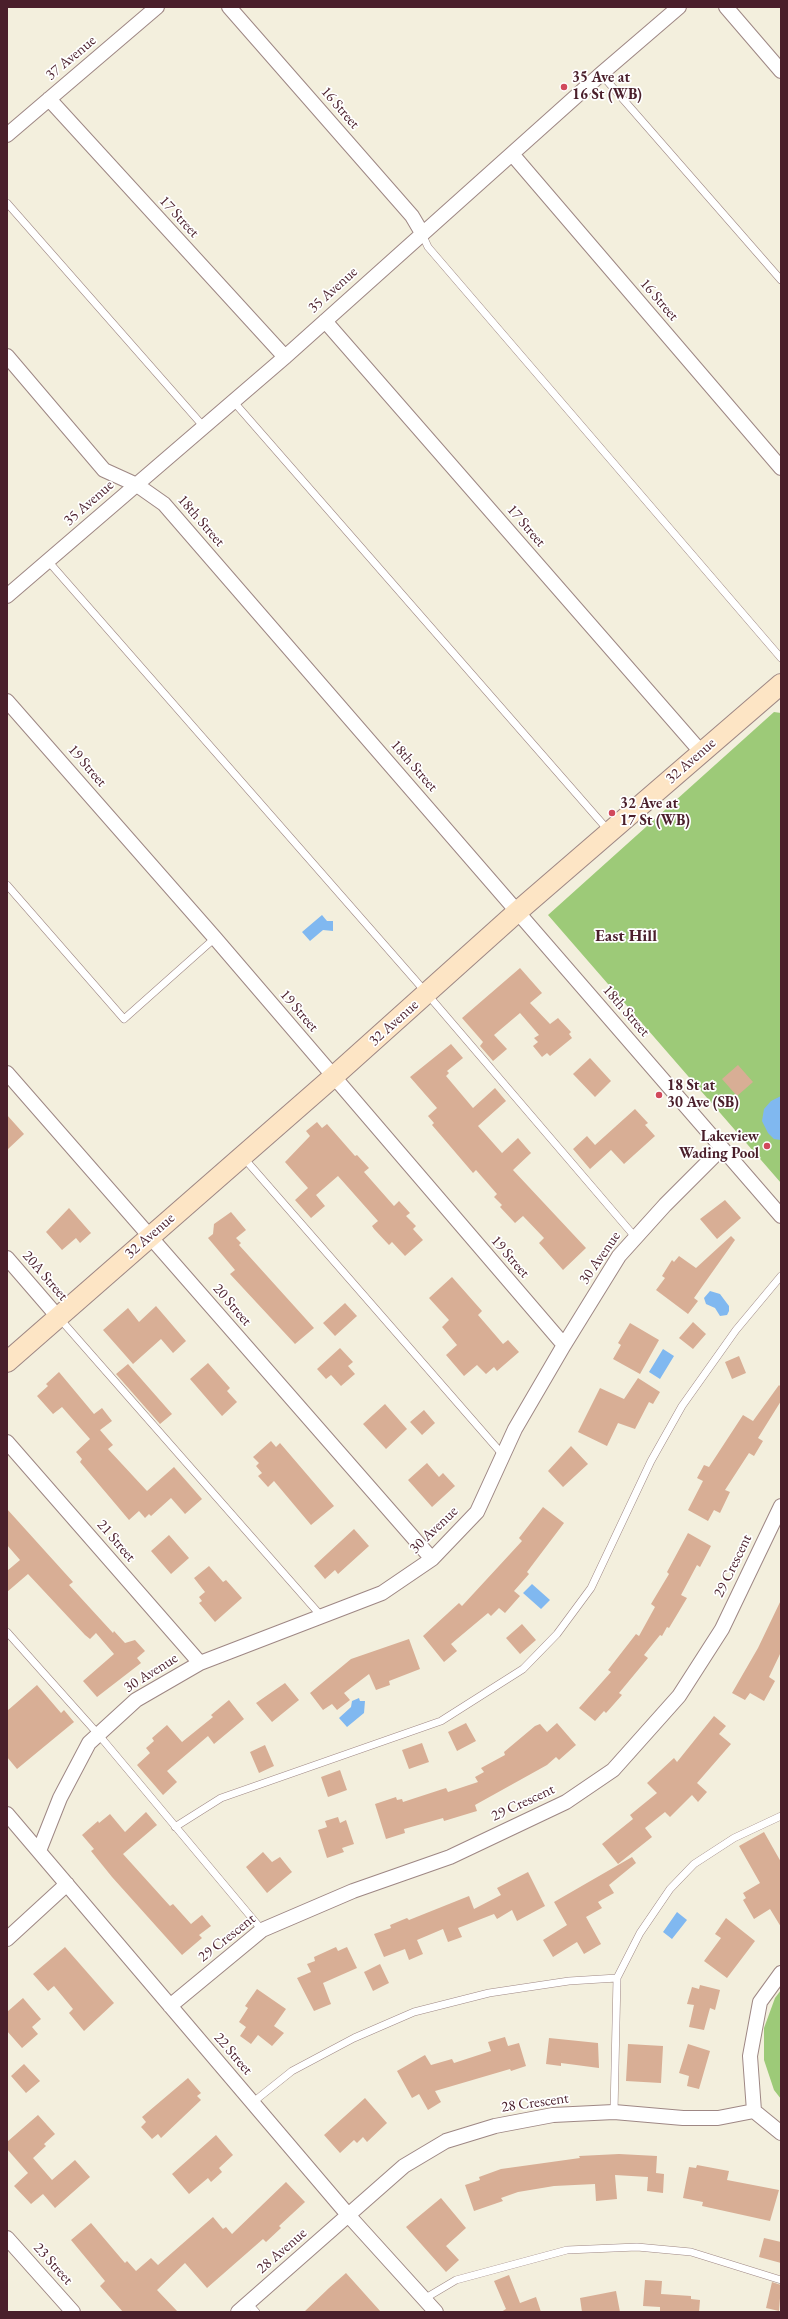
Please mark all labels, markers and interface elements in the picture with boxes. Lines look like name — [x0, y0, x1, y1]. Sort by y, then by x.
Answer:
street label: 37 Avenue — [42, 32, 100, 84]
place label: 35 Ave at 16 St (WB) — [572, 69, 642, 104]
marker: 35 Ave at 16 St (WB) — [559, 82, 569, 92]
street label: 16 Street — [317, 83, 363, 133]
street label: 17 Street — [155, 192, 203, 242]
street label: 35 Avenue — [305, 263, 361, 317]
street label: 16 Street — [636, 275, 682, 325]
street label: 35 Avenue — [60, 476, 118, 530]
street label: 18th Street — [174, 491, 228, 551]
street label: 17 Street — [503, 501, 549, 551]
street label: 32 Avenue — [662, 734, 720, 788]
street label: 18th Street — [387, 736, 441, 796]
street label: 19 Street — [64, 741, 110, 791]
place label: 32 Ave at 17 St (WB) — [620, 795, 690, 830]
marker: 32 Ave at 17 St (WB) — [607, 808, 617, 818]
district label: East Hill — [595, 926, 657, 946]
street label: 18th Street — [599, 981, 653, 1041]
street label: 19 Street — [276, 986, 322, 1036]
street label: 32 Avenue — [366, 996, 422, 1050]
place label: 18 St at 30 Ave (SB) — [667, 1077, 739, 1112]
marker: 18 St at 30 Ave (SB) — [654, 1090, 664, 1100]
place label: Lakeview Wading Pool — [679, 1128, 759, 1163]
marker: Lakeview Wading Pool — [762, 1141, 772, 1151]
street label: 32 Avenue — [121, 1209, 179, 1263]
street label: 30 Avenue — [575, 1228, 625, 1288]
street label: 19 Street — [487, 1232, 533, 1282]
street label: 20A Street — [18, 1247, 72, 1305]
street label: 20 Street — [209, 1280, 255, 1330]
street label: 30 Avenue — [406, 1503, 462, 1557]
street label: 21 Street — [93, 1516, 139, 1566]
street label: 29 Crescent — [710, 1531, 756, 1601]
street label: 30 Avenue — [121, 1649, 181, 1697]
street label: 29 Crescent — [488, 1780, 558, 1826]
street label: 29 Crescent — [195, 1910, 259, 1966]
street label: 22 Street — [210, 2029, 256, 2079]
street label: 28 Crescent — [500, 2089, 570, 2117]
street label: 28 Avenue — [253, 2224, 311, 2278]
street label: 23 Street — [29, 2239, 77, 2289]

